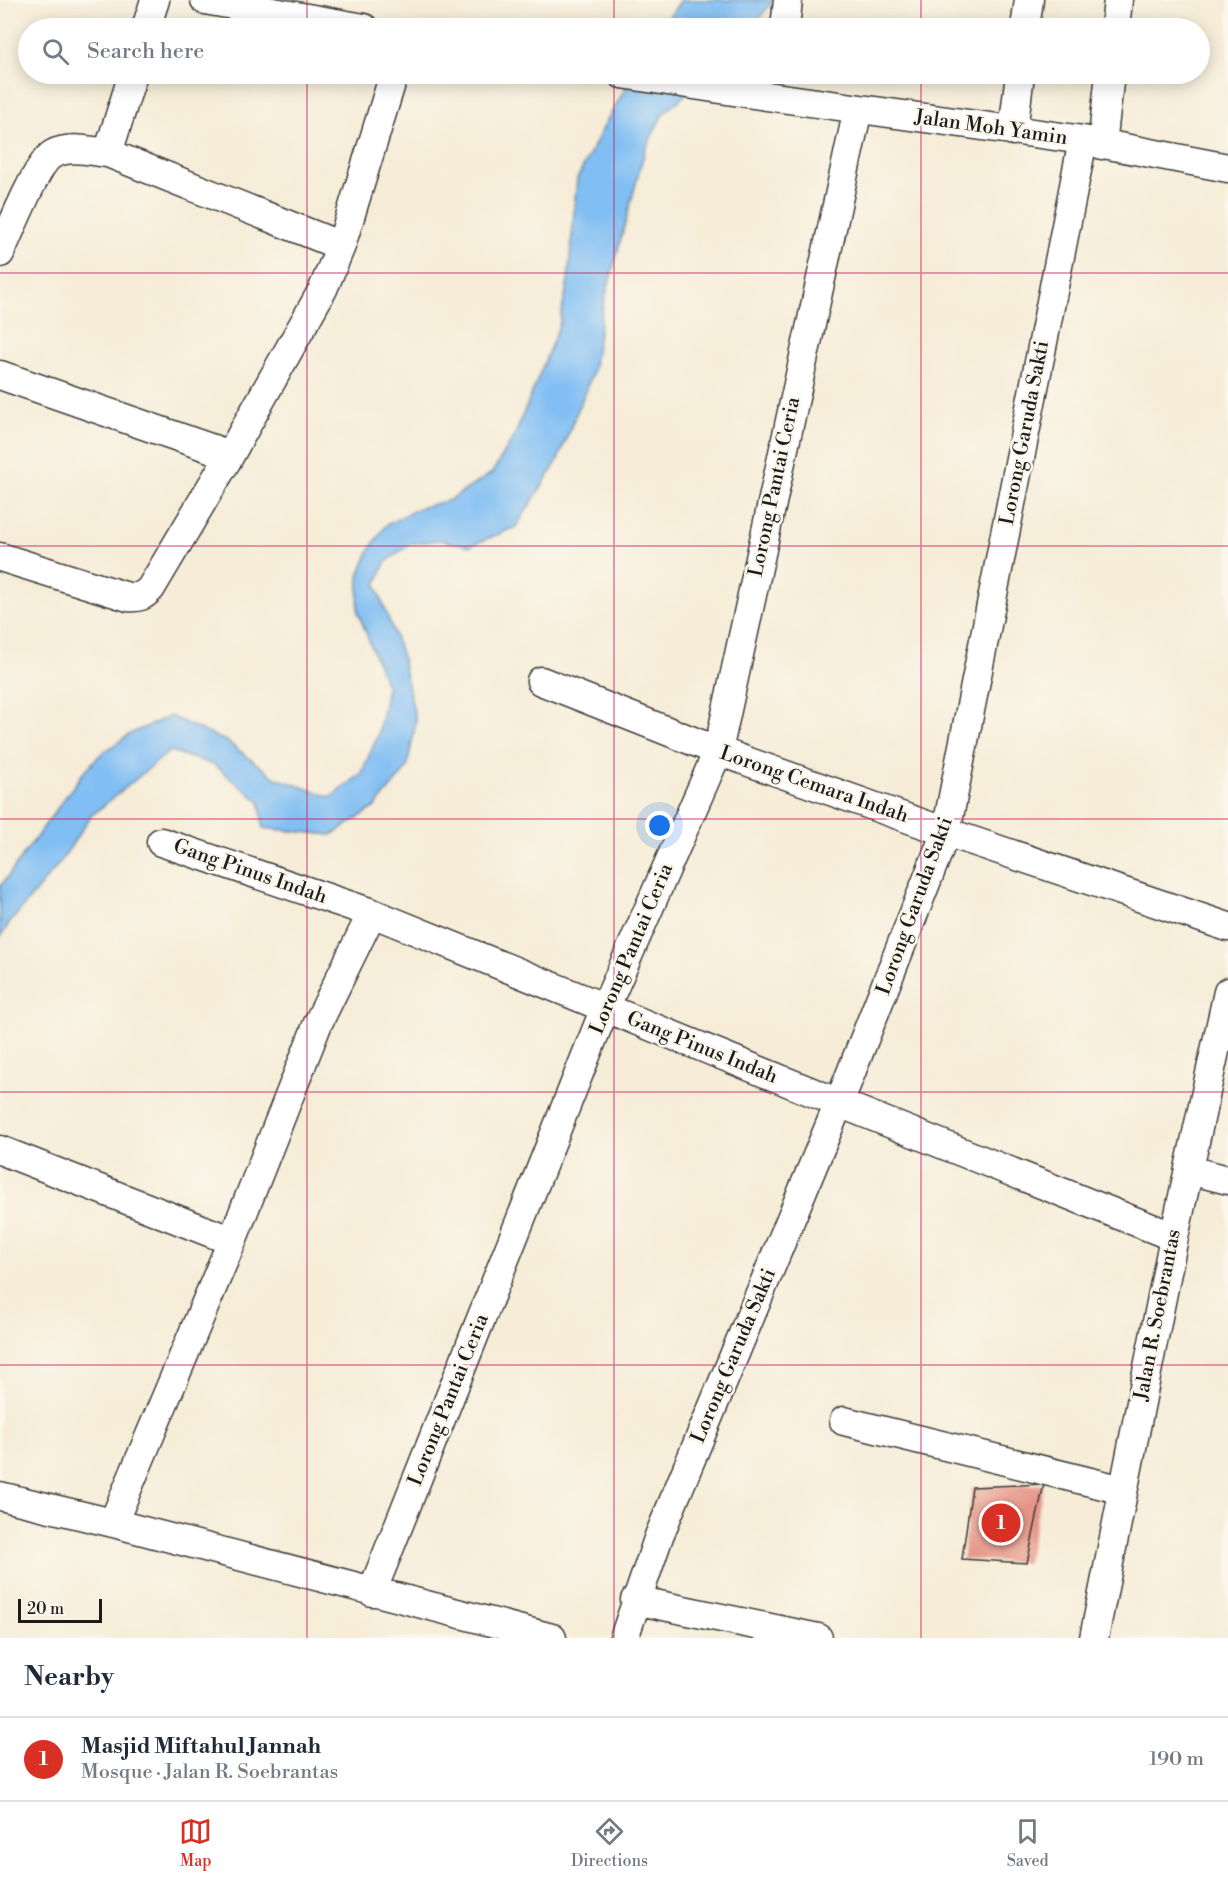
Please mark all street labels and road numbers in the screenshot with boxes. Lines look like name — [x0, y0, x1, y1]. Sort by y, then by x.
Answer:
street label: Jalan Moh Yamin — [912, 105, 1069, 151]
street label: Lorong Garuda Sakti — [995, 338, 1055, 527]
street label: Lorong Pantai Ceria — [744, 394, 806, 579]
street label: Lorong Cemara Indah — [716, 741, 912, 829]
street label: Lorong Garuda Sakti — [871, 813, 959, 998]
street label: Gang Pinus Indah — [170, 834, 330, 910]
street label: Lorong Pantai Ceria — [585, 859, 680, 1038]
street label: Gang Pinus Indah — [623, 1006, 781, 1090]
street label: Jalan R. Soebrantas — [1129, 1227, 1187, 1404]
street label: Lorong Garuda Sakti — [686, 1265, 782, 1447]
street label: Lorong Pantai Ceria — [403, 1310, 495, 1490]

